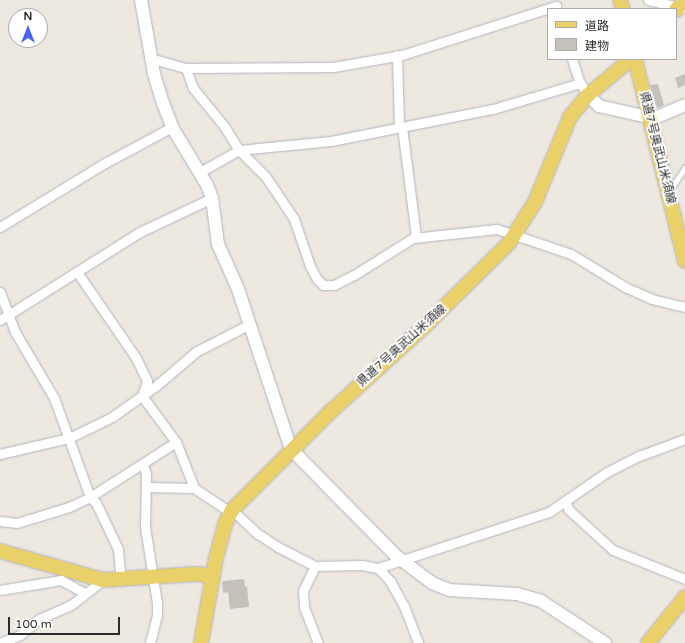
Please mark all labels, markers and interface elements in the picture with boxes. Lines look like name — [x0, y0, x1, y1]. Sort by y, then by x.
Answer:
north arrow — [8, 8, 48, 48]
legend — [547, 8, 677, 60]
text: N — [24, 10, 32, 23]
text: 道路 — [585, 19, 609, 33]
text: 建物 — [585, 39, 609, 53]
street label: 県道7号奥武山米須線 — [636, 90, 678, 206]
street label: 県道7号奥武山米須線 — [354, 302, 450, 390]
scale bar — [10, 609, 122, 635]
text: 100 m — [15, 617, 52, 631]

